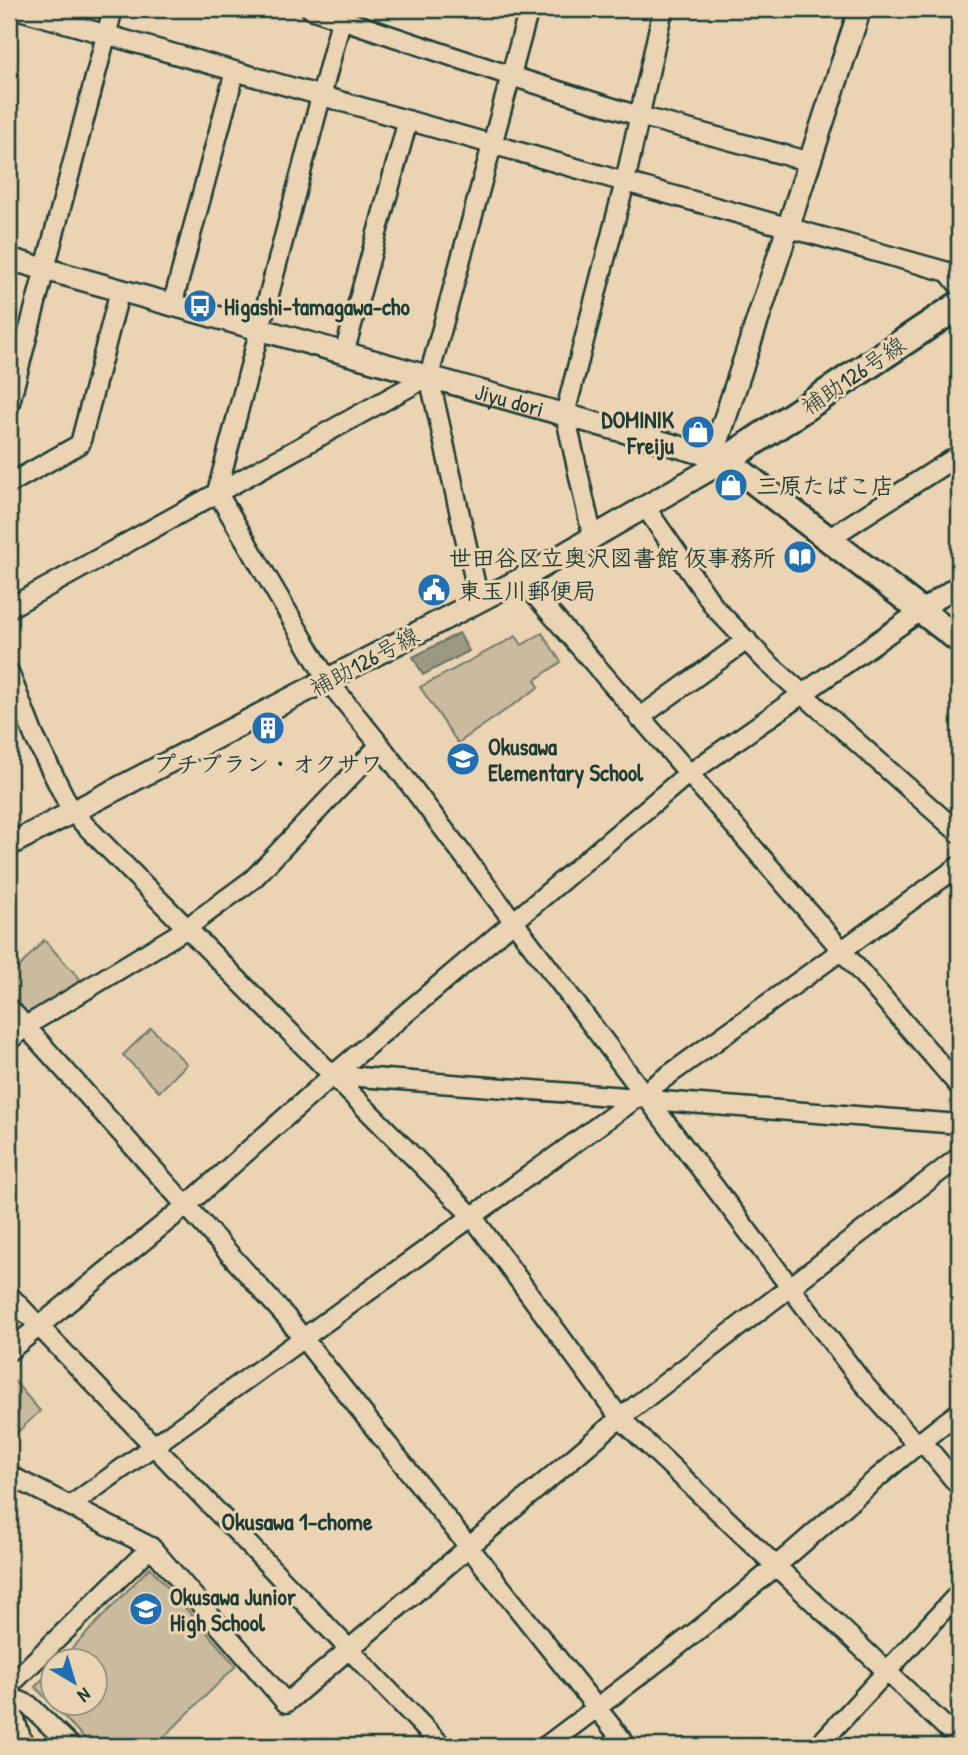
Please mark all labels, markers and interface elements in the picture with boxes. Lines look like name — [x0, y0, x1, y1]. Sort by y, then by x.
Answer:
bus stop icon: Higashi-tamagawa-cho — [181, 287, 219, 325]
place label: Higashi-tamagawa-cho — [224, 291, 411, 323]
street label: 補助126号線 — [794, 329, 912, 421]
street label: Jiyu dori — [472, 375, 548, 424]
place label: DOMINIK Freiju — [602, 404, 675, 461]
shop icon: DOMINIK Freiju — [679, 413, 717, 451]
shop icon: 三原たばこ店 — [712, 466, 750, 504]
place label: 三原たばこ店 — [756, 470, 894, 501]
library icon: 世田谷区立奥沢図書館 仮事務所 — [781, 538, 819, 576]
place label: 世田谷区立奥沢図書館 仮事務所 — [449, 542, 776, 573]
public building icon: 東玉川郵便局 — [415, 571, 453, 609]
place label: 東玉川郵便局 — [458, 575, 596, 606]
street label: 補助126号線 — [304, 619, 424, 703]
building icon: プチブラン・オクサワ — [249, 709, 287, 747]
place label: Okusawa Elementary School — [488, 731, 644, 789]
school or university icon: Okusawa Elementary School — [444, 740, 482, 778]
place label: プチブラン・オクサワ — [153, 748, 383, 779]
district label: Okusawa 1-chome — [222, 1505, 373, 1537]
place label: Okusawa Junior High School — [170, 1581, 296, 1639]
school or university icon: Okusawa Junior High School — [127, 1590, 165, 1628]
north arrow — [38, 1646, 108, 1716]
text: N — [72, 1682, 96, 1709]

